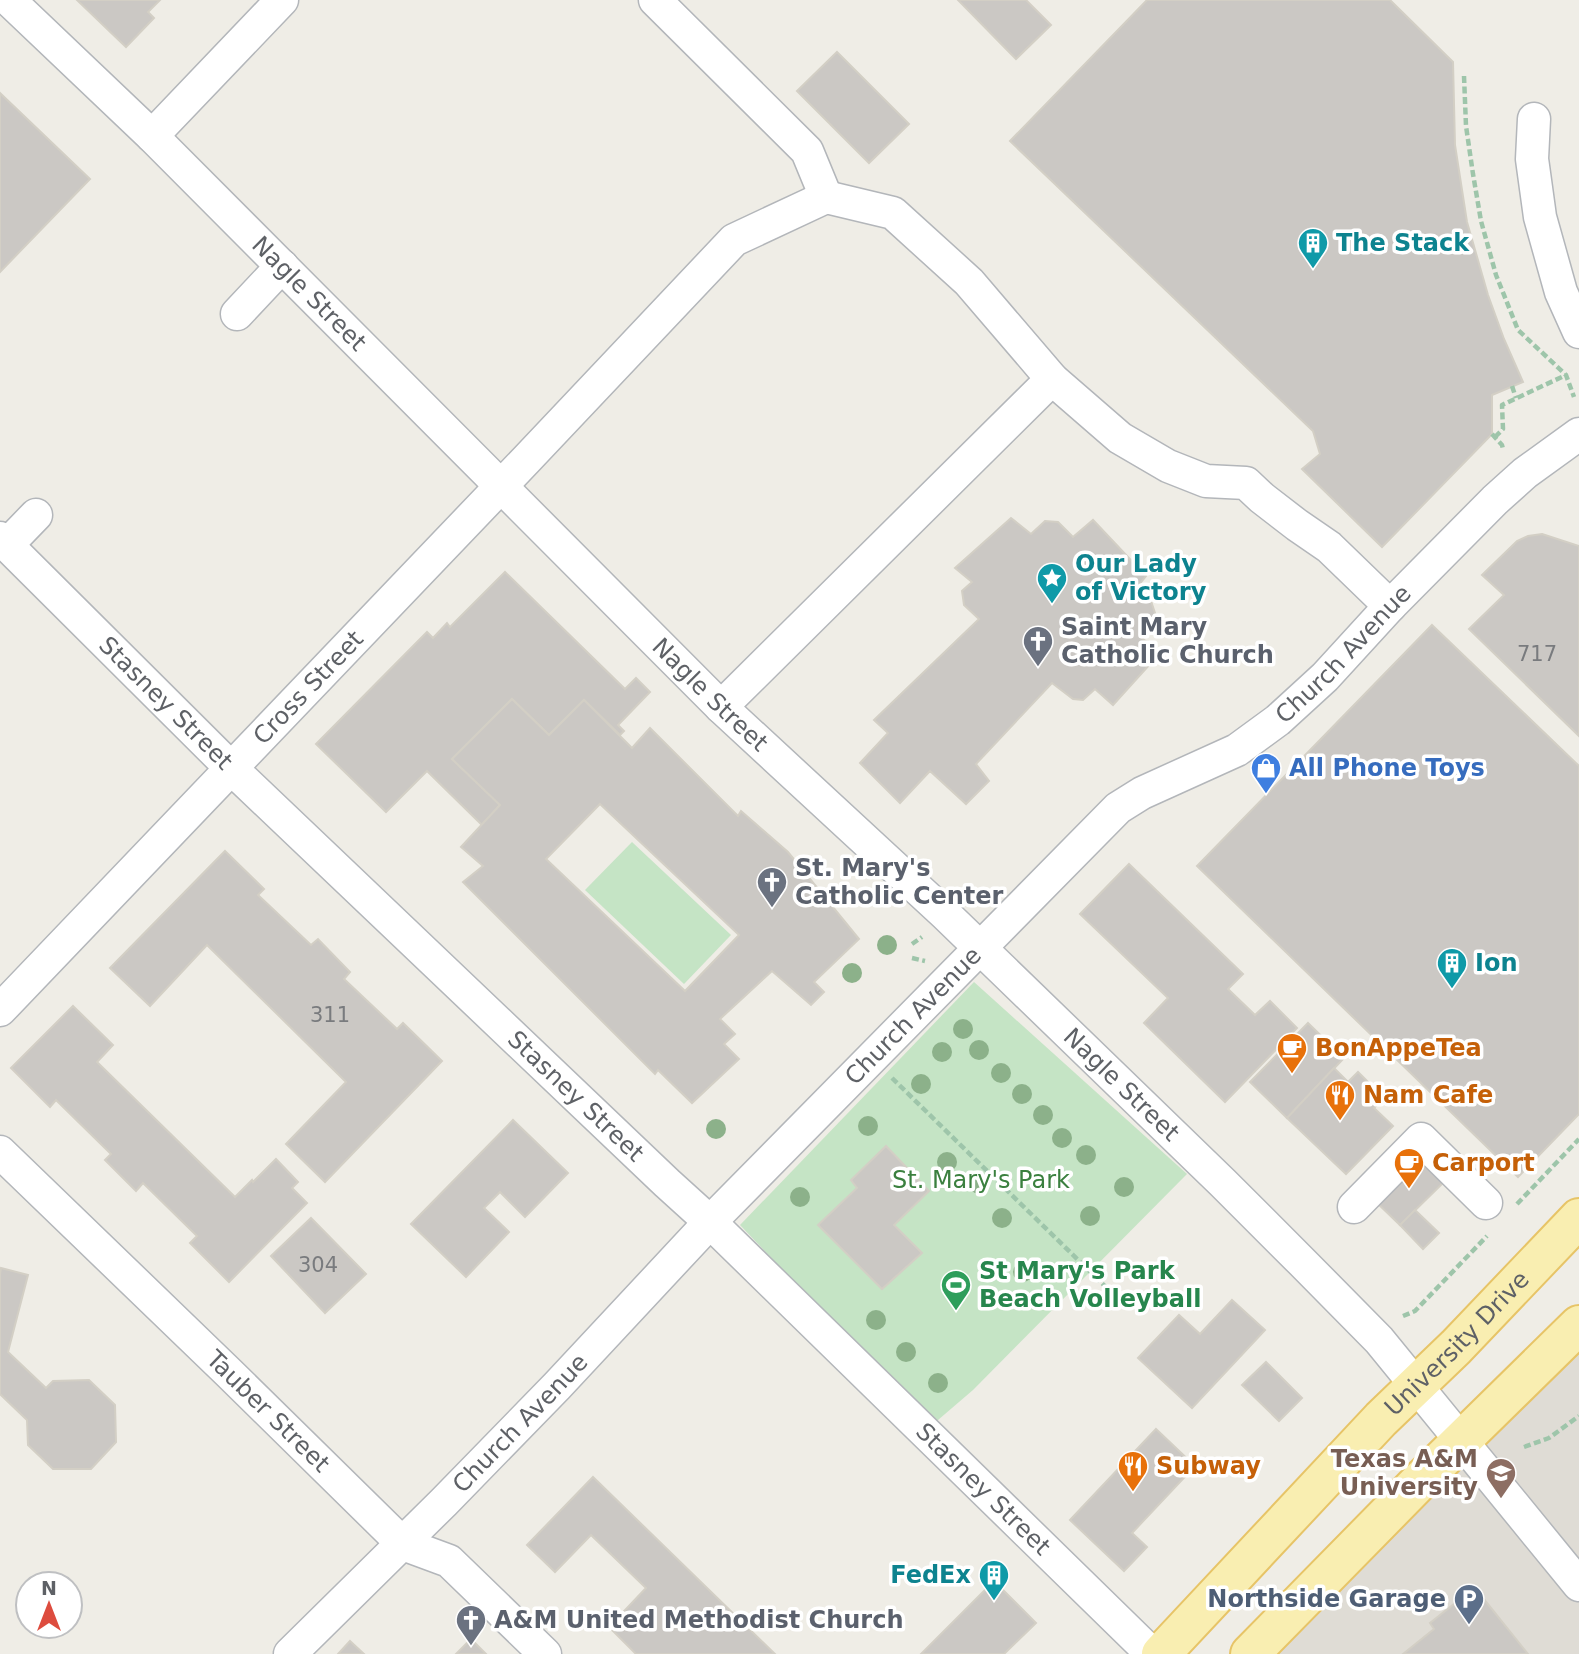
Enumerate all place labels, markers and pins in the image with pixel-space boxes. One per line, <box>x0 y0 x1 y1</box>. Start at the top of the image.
building icon: The Stack <box>1296 226 1330 270</box>
place label: The Stack <box>1336 229 1470 257</box>
place label: Our Lady of Victory <box>1075 550 1207 606</box>
place icon: Our Lady of Victory <box>1035 561 1069 605</box>
place label: Saint Mary Catholic Church <box>1061 613 1274 669</box>
church icon: Saint Mary Catholic Church <box>1021 624 1055 668</box>
shop icon: All Phone Toys <box>1249 751 1283 795</box>
place label: All Phone Toys <box>1289 754 1485 782</box>
place label: St. Mary's Catholic Center <box>795 854 1004 910</box>
church icon: St. Mary's Catholic Center <box>755 865 789 909</box>
building icon: Ion <box>1435 946 1469 990</box>
place label: Ion <box>1475 949 1518 977</box>
cafe icon: BonAppeTea <box>1275 1031 1309 1075</box>
place label: BonAppeTea <box>1315 1034 1482 1062</box>
restaurant icon: Nam Cafe <box>1323 1078 1357 1122</box>
place label: Nam Cafe <box>1363 1081 1493 1109</box>
cafe icon: Carport <box>1392 1146 1426 1190</box>
place label: Carport <box>1432 1149 1535 1177</box>
place label: St Mary's Park Beach Volleyball <box>979 1257 1201 1313</box>
sports icon: St Mary's Park Beach Volleyball <box>939 1268 973 1312</box>
place label: Texas A&M University <box>1331 1445 1478 1501</box>
restaurant icon: Subway <box>1116 1449 1150 1493</box>
place label: Subway <box>1156 1452 1261 1480</box>
school or university icon: Texas A&M University <box>1484 1456 1518 1500</box>
building icon: FedEx <box>977 1558 1011 1602</box>
place label: FedEx <box>890 1561 972 1589</box>
parking icon: Northside Garage <box>1452 1582 1486 1626</box>
place label: Northside Garage <box>1207 1585 1446 1613</box>
church icon: A&M United Methodist Church <box>454 1603 488 1647</box>
place label: A&M United Methodist Church <box>494 1606 904 1634</box>

